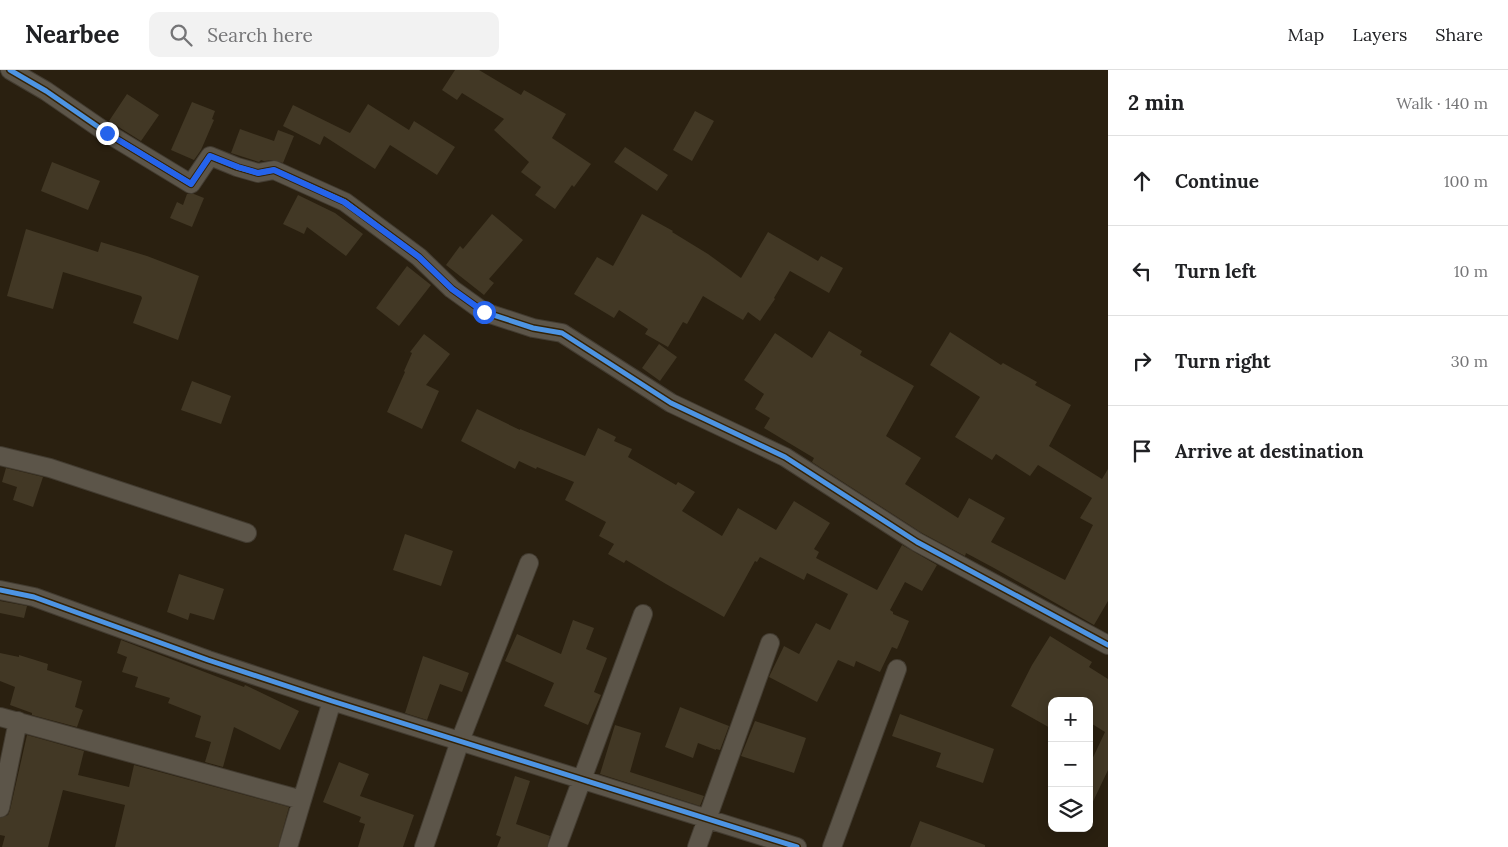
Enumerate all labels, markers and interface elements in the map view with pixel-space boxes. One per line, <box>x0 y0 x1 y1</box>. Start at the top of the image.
search box <box>149 12 499 57</box>
text: Nearbee <box>25 19 119 50</box>
icon: search <box>167 21 195 49</box>
text: Search here <box>207 23 313 47</box>
text: Map <box>1288 23 1324 46</box>
text: Layers <box>1352 23 1407 46</box>
text: Share <box>1435 23 1483 46</box>
text: 2 min <box>1128 89 1184 116</box>
text: Walk · 140 m <box>1396 93 1488 113</box>
route end <box>96 122 119 145</box>
icon: ahead <box>1128 167 1156 195</box>
text: Continue <box>1175 169 1259 193</box>
text: 100 m <box>1444 171 1488 191</box>
icon: left <box>1128 257 1156 285</box>
text: Turn left <box>1175 259 1256 283</box>
text: 10 m <box>1454 261 1488 281</box>
route start <box>473 301 496 324</box>
icon: right <box>1128 347 1156 375</box>
text: Turn right <box>1175 349 1271 373</box>
text: 30 m <box>1451 351 1488 371</box>
icon: arrive <box>1128 437 1156 465</box>
text: Arrive at destination <box>1175 439 1364 463</box>
map controls <box>1048 697 1093 832</box>
button: + <box>1048 697 1093 742</box>
button: − <box>1048 742 1093 787</box>
button: layers <box>1048 787 1093 832</box>

